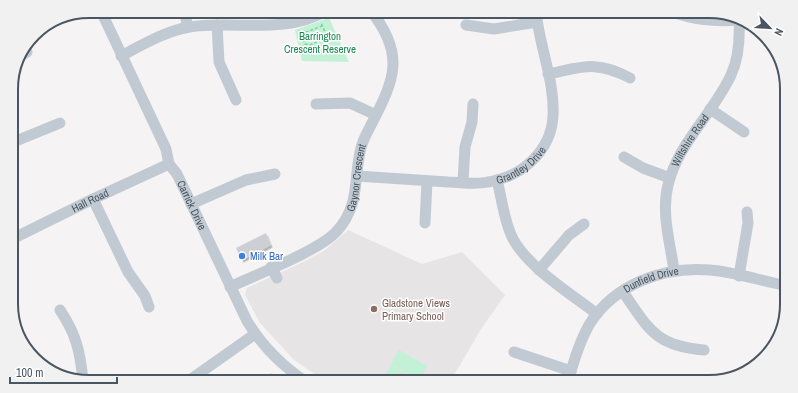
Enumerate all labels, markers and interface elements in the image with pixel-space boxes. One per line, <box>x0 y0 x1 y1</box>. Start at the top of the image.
north arrow <box>750 8 790 48</box>
text: N <box>771 26 787 38</box>
park label: Barrington Crescent Reserve <box>284 29 356 56</box>
street label: Wiltshire Road <box>668 111 712 169</box>
street label: Gaynor Crescent <box>343 142 369 214</box>
street label: Grantley Drive <box>494 144 549 187</box>
street label: Carrick Drive <box>174 178 210 232</box>
street label: Hall Road <box>69 186 111 216</box>
place label: Milk Bar <box>250 249 283 263</box>
marker: Milk Bar <box>237 251 247 261</box>
street label: Dunfield Drive <box>621 264 679 296</box>
place label: Gladstone Views Primary School <box>382 296 451 323</box>
marker: Gladstone Views Primary School <box>369 304 379 314</box>
scale bar <box>10 359 117 385</box>
text: 100 m <box>16 365 43 381</box>

